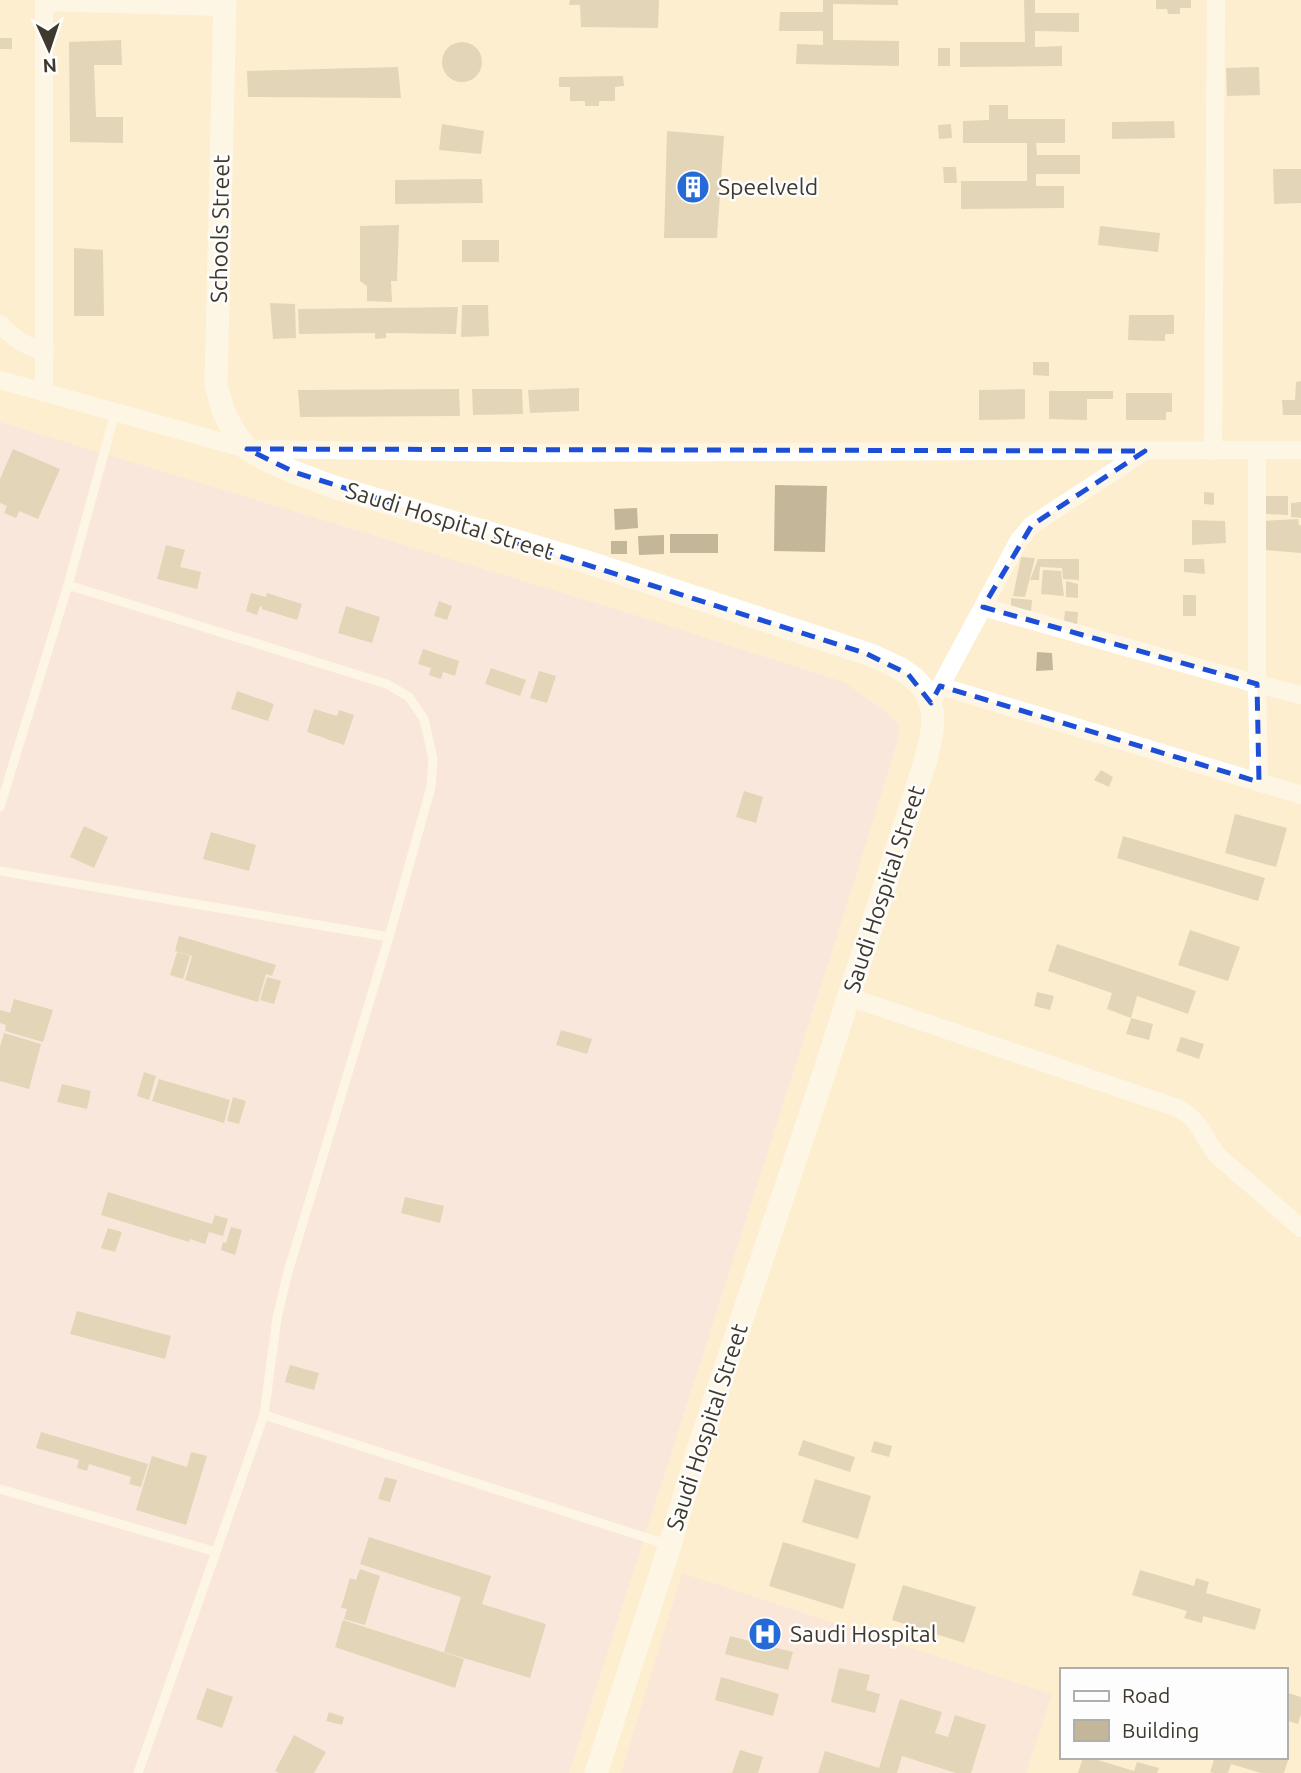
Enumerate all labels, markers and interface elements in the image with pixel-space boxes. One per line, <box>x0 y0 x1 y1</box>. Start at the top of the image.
north arrow <box>14 14 84 84</box>
text: N <box>42 55 58 77</box>
street label: Schools Street <box>206 155 233 303</box>
building icon: Speelveld <box>674 168 712 206</box>
place label: Speelveld <box>718 174 818 199</box>
street label: Saudi Hospital Street <box>343 477 557 564</box>
street label: Saudi Hospital Street <box>838 782 929 996</box>
street label: Saudi Hospital Street <box>661 1320 752 1534</box>
hospital icon: Saudi Hospital <box>746 1615 784 1653</box>
place label: Saudi Hospital <box>790 1621 937 1646</box>
legend <box>1060 1668 1287 1759</box>
text: Road <box>1122 1683 1170 1707</box>
text: Building <box>1122 1718 1199 1742</box>

